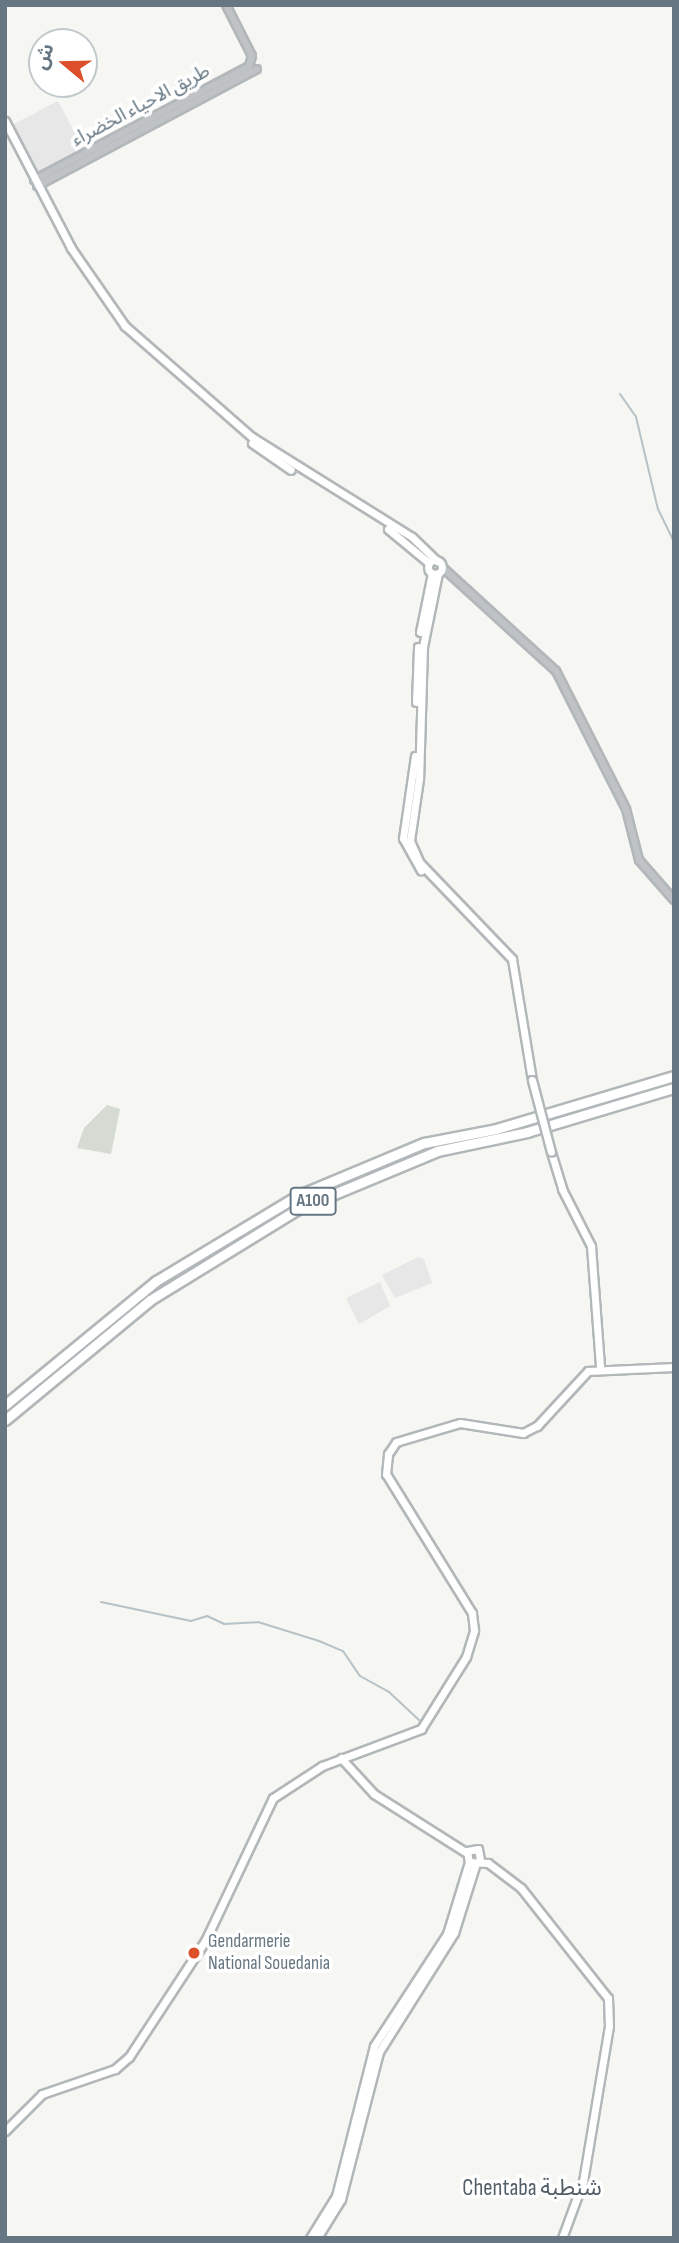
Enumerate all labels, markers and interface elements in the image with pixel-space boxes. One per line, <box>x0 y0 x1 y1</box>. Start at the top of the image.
north arrow <box>28 28 98 98</box>
text: ش <box>29 41 60 73</box>
street label: طريق الاحياء الخضراء <box>68 60 214 152</box>
road number: A100 <box>288 1186 338 1216</box>
place label: Gendarmerie National Souedania <box>208 1931 330 1975</box>
marker: Gendarmerie National Souedania <box>186 1945 202 1961</box>
district label: Chentaba شنطبة <box>462 2174 602 2202</box>

